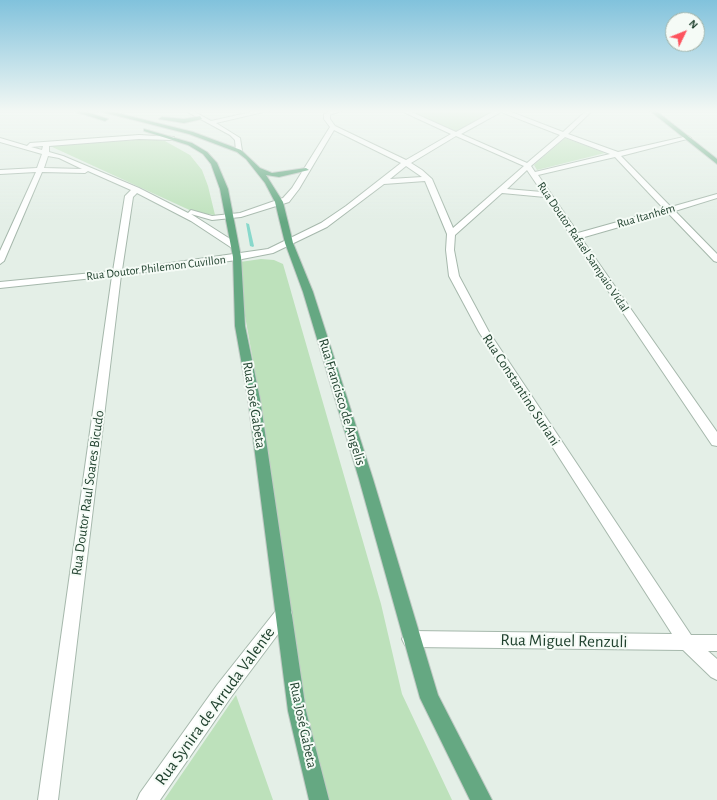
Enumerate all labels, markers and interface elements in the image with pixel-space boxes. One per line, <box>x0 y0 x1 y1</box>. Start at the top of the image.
north arrow <box>665 12 705 52</box>
text: N <box>687 18 700 31</box>
street label: Rua Doutor Rafael Sampaio Vidal <box>534 179 632 315</box>
street label: Rua Itanhém <box>615 201 677 231</box>
street label: Rua Doutor Philemon Cuvillon <box>85 252 227 284</box>
street label: Rua Constantino Suriani <box>478 331 564 449</box>
street label: Rua Francisco de Angelis <box>315 336 369 468</box>
street label: Rua José Gabeta <box>239 360 269 450</box>
street label: Rua Doutor Raul Soares Bicudo <box>68 409 108 577</box>
street label: Rua Synira de Arruda Valente <box>151 623 279 789</box>
street label: Rua Miguel Renzuli <box>500 630 628 652</box>
street label: Rua José Gabeta <box>286 680 320 770</box>

